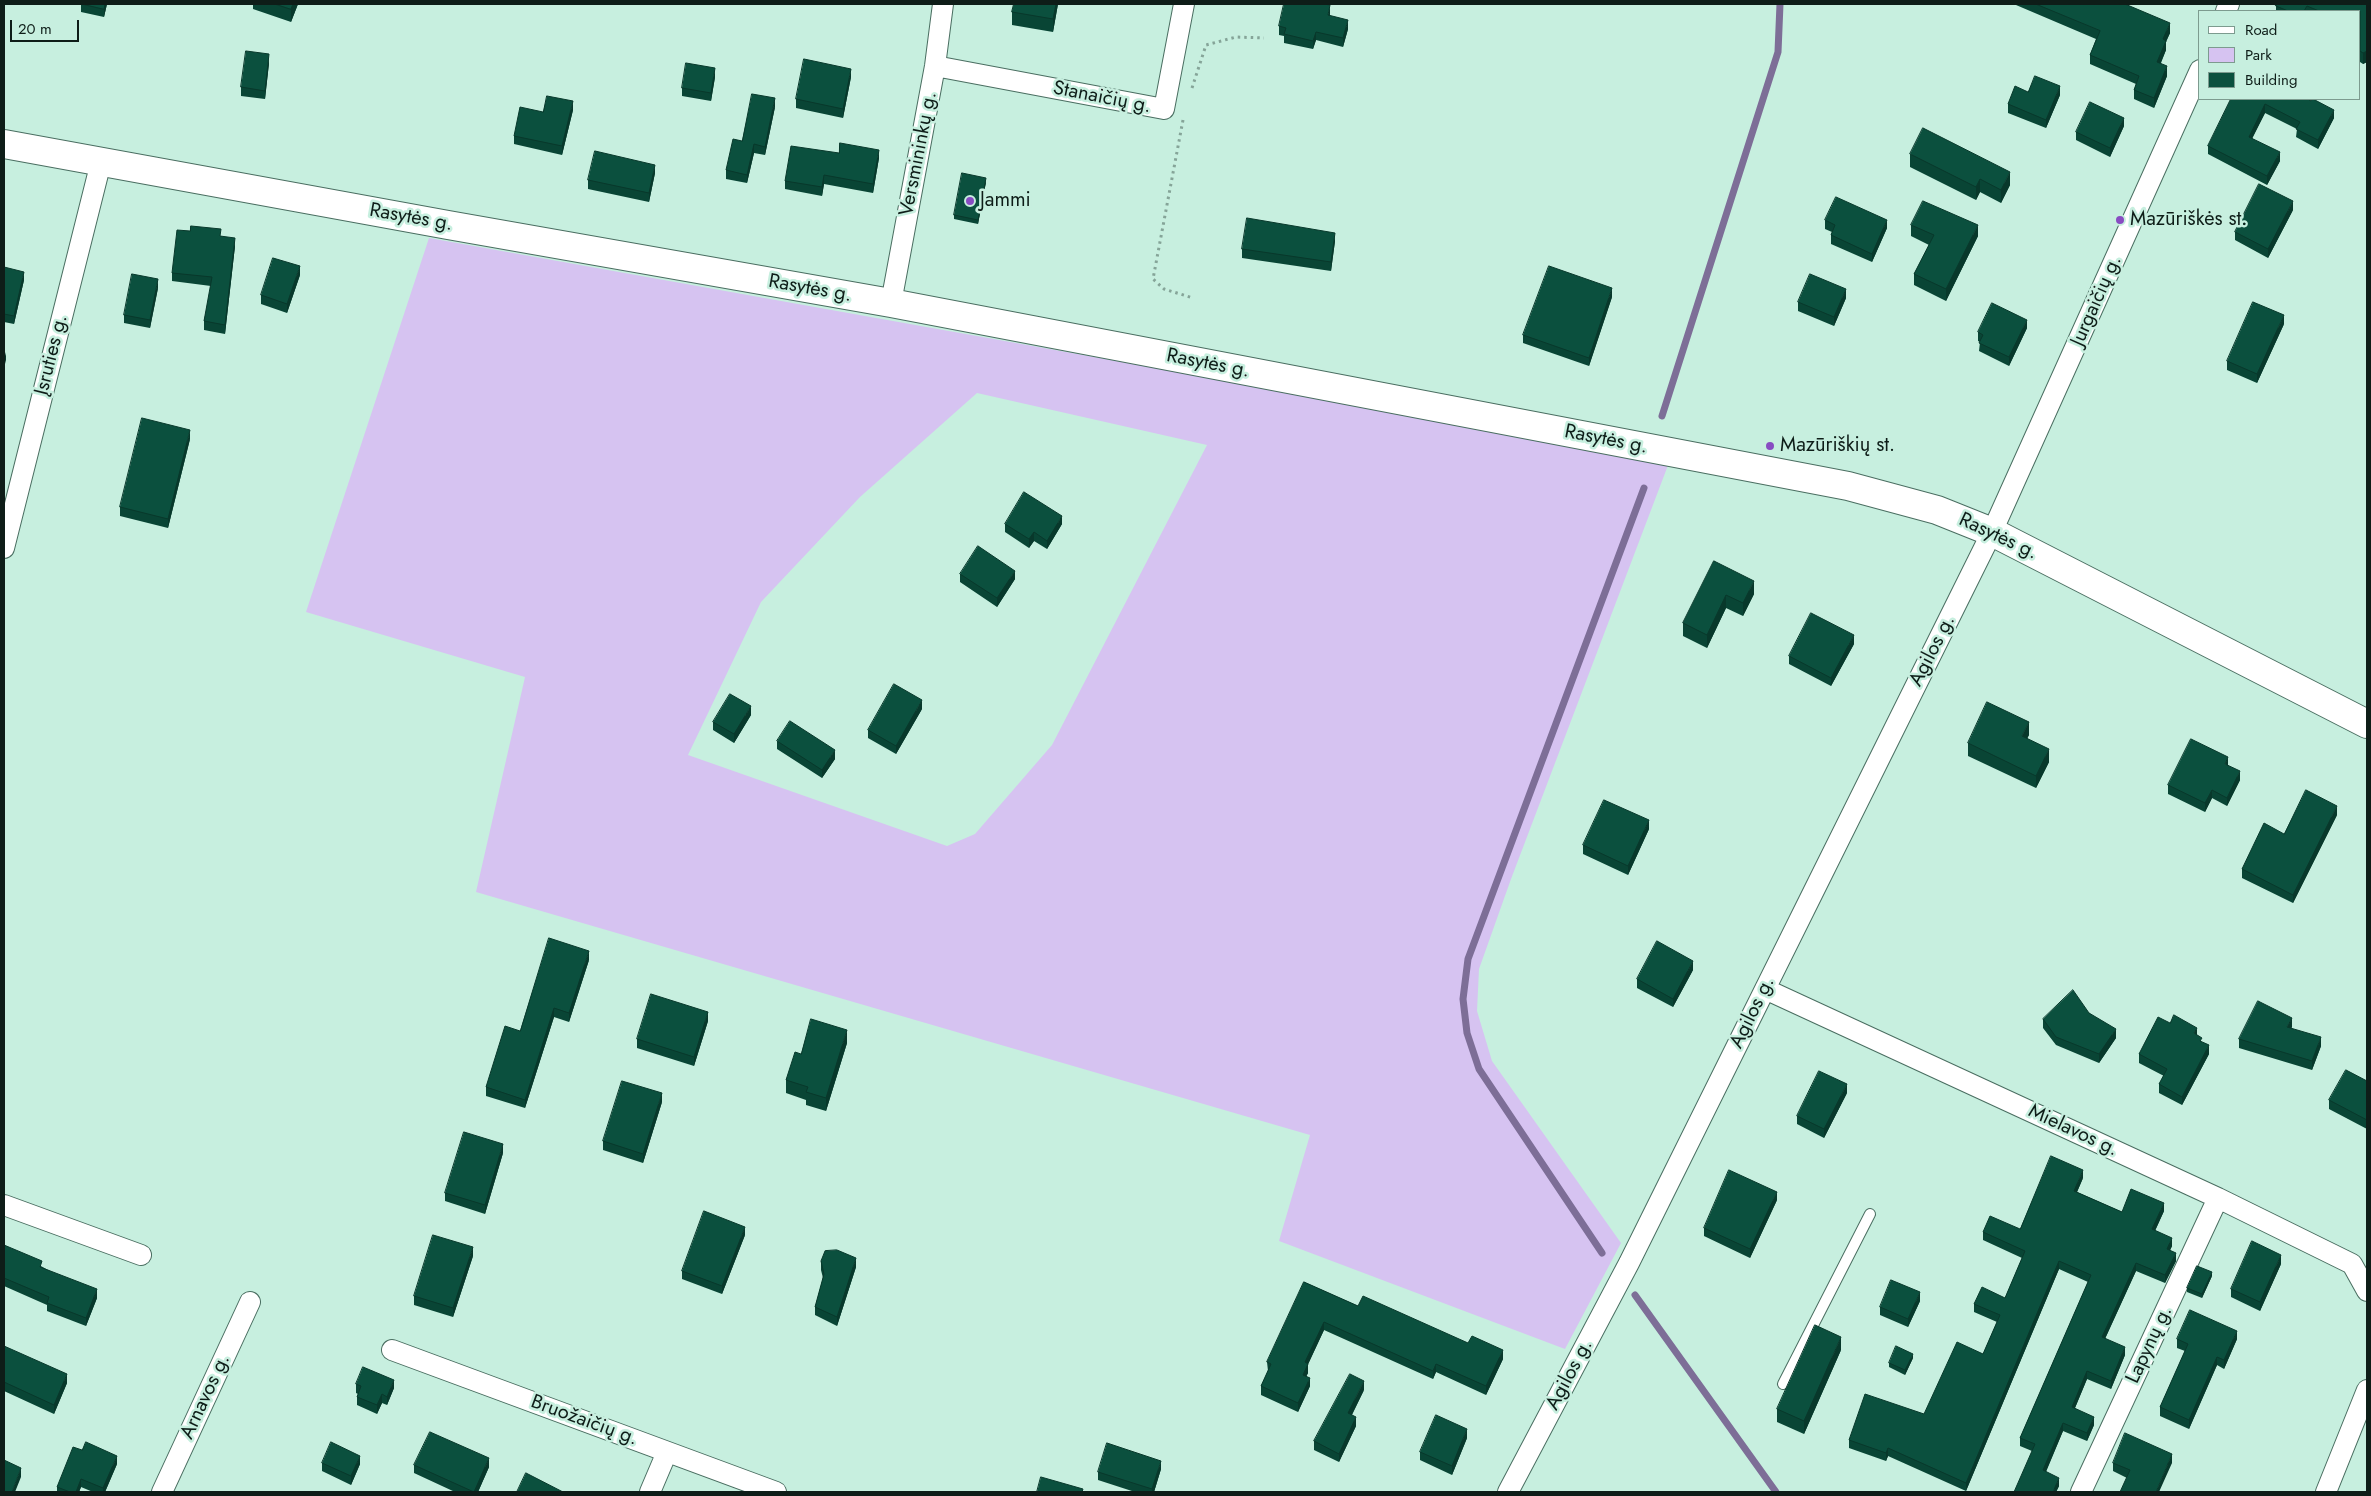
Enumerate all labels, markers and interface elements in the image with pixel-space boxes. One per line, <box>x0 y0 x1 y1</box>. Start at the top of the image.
scale bar <box>12 10 81 42</box>
legend <box>2198 10 2361 100</box>
text: 20 m <box>18 18 52 40</box>
text: Road <box>2245 19 2277 41</box>
text: Park <box>2245 44 2272 66</box>
text: Building <box>2245 69 2297 91</box>
street label: Stanaičių g. <box>1051 77 1153 119</box>
street label: Versmininkų g. <box>895 90 943 218</box>
place label: Jammi <box>980 189 1031 213</box>
marker: Jammi <box>964 195 976 207</box>
street label: Rasytės g. <box>367 199 455 237</box>
place label: Mazūriškės st. <box>2130 208 2247 232</box>
marker: Mazūriškės st. <box>2114 214 2126 226</box>
street label: Jurgaičių g. <box>2066 252 2128 350</box>
street label: Rasytės g. <box>766 270 854 308</box>
street label: Įsruties g. <box>30 312 74 398</box>
street label: Rasytės g. <box>1164 344 1252 384</box>
street label: Rasytės g. <box>1562 420 1650 460</box>
place label: Mazūriškių st. <box>1780 434 1895 458</box>
marker: Mazūriškių st. <box>1764 440 1776 452</box>
street label: Rasytės g. <box>1955 508 2041 566</box>
street label: Agilos g. <box>1905 611 1961 691</box>
street label: Agilos g. <box>1725 973 1781 1053</box>
street label: Mielavos g. <box>2024 1100 2122 1162</box>
street label: Lapynų g. <box>2122 1302 2178 1388</box>
street label: Agilos g. <box>1541 1335 1599 1415</box>
street label: Arnavos g. <box>176 1351 236 1443</box>
street label: Bruožaičių g. <box>527 1391 641 1451</box>

